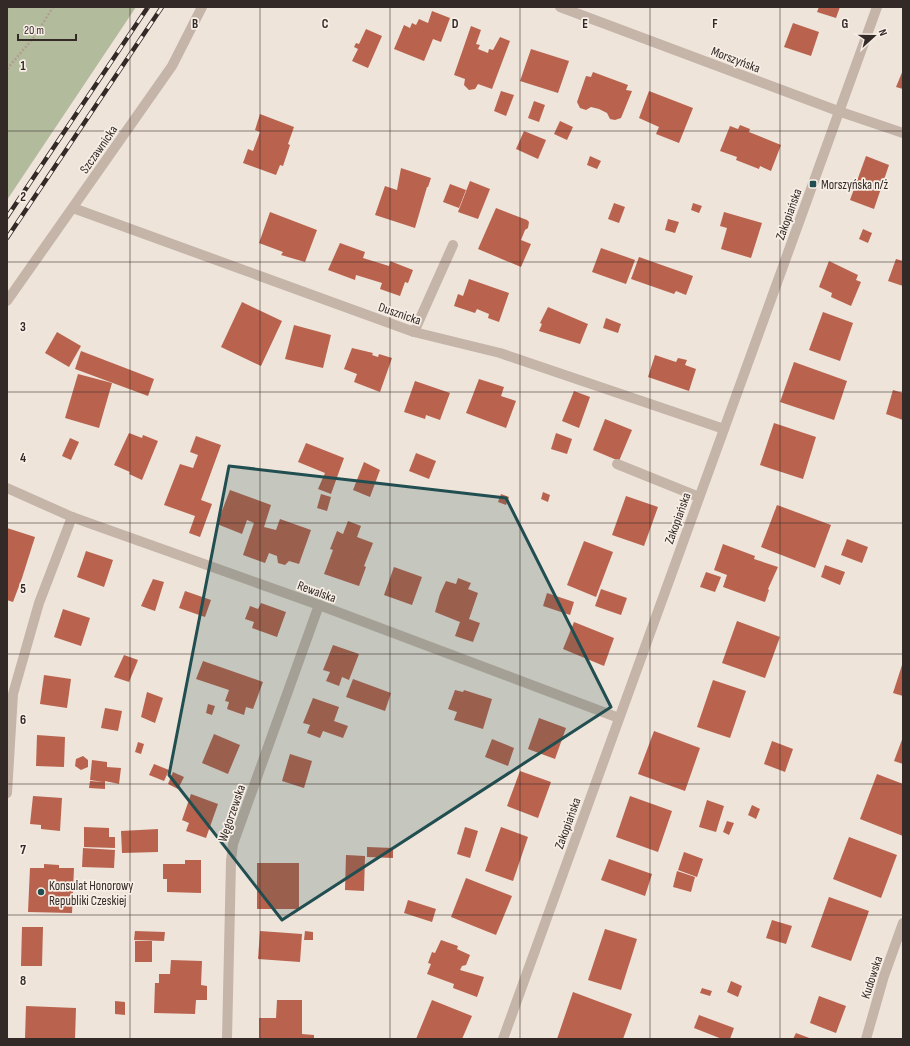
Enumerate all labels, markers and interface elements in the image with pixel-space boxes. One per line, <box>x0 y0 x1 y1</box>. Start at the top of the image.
scale bar <box>18 16 76 42</box>
text: B <box>192 16 198 32</box>
text: C <box>322 16 329 32</box>
text: D <box>452 16 459 32</box>
text: E <box>582 16 588 32</box>
text: F <box>712 16 718 32</box>
text: G <box>842 16 849 32</box>
north arrow <box>854 16 894 56</box>
text: 20 m <box>24 23 44 38</box>
text: N <box>876 28 890 38</box>
street label: Morszyńska <box>709 43 762 77</box>
text: 1 <box>20 58 26 74</box>
street label: Szczawnicka <box>76 122 121 177</box>
place label: Morszyńska n/ż <box>821 177 889 193</box>
marker: Morszyńska n/ż <box>808 179 818 189</box>
street label: Zakopiańska <box>772 187 806 242</box>
text: 2 <box>20 189 26 205</box>
street label: Dusznicka <box>376 299 423 329</box>
text: 3 <box>20 319 26 335</box>
text: 4 <box>20 450 26 466</box>
street label: Zakopiańska <box>661 491 695 546</box>
street label: Rewalska <box>295 578 338 606</box>
text: 5 <box>20 581 26 597</box>
text: 6 <box>20 712 26 728</box>
street label: Węgorzewska <box>215 783 249 844</box>
street label: Zakopiańska <box>551 796 585 851</box>
text: 7 <box>20 842 26 858</box>
place label: Konsulat Honorowy Republiki Czeskiej <box>49 878 133 909</box>
marker: Konsulat Honorowy Republiki Czeskiej <box>36 887 46 897</box>
street label: Kudowska <box>858 954 886 1001</box>
text: 8 <box>20 973 26 989</box>

